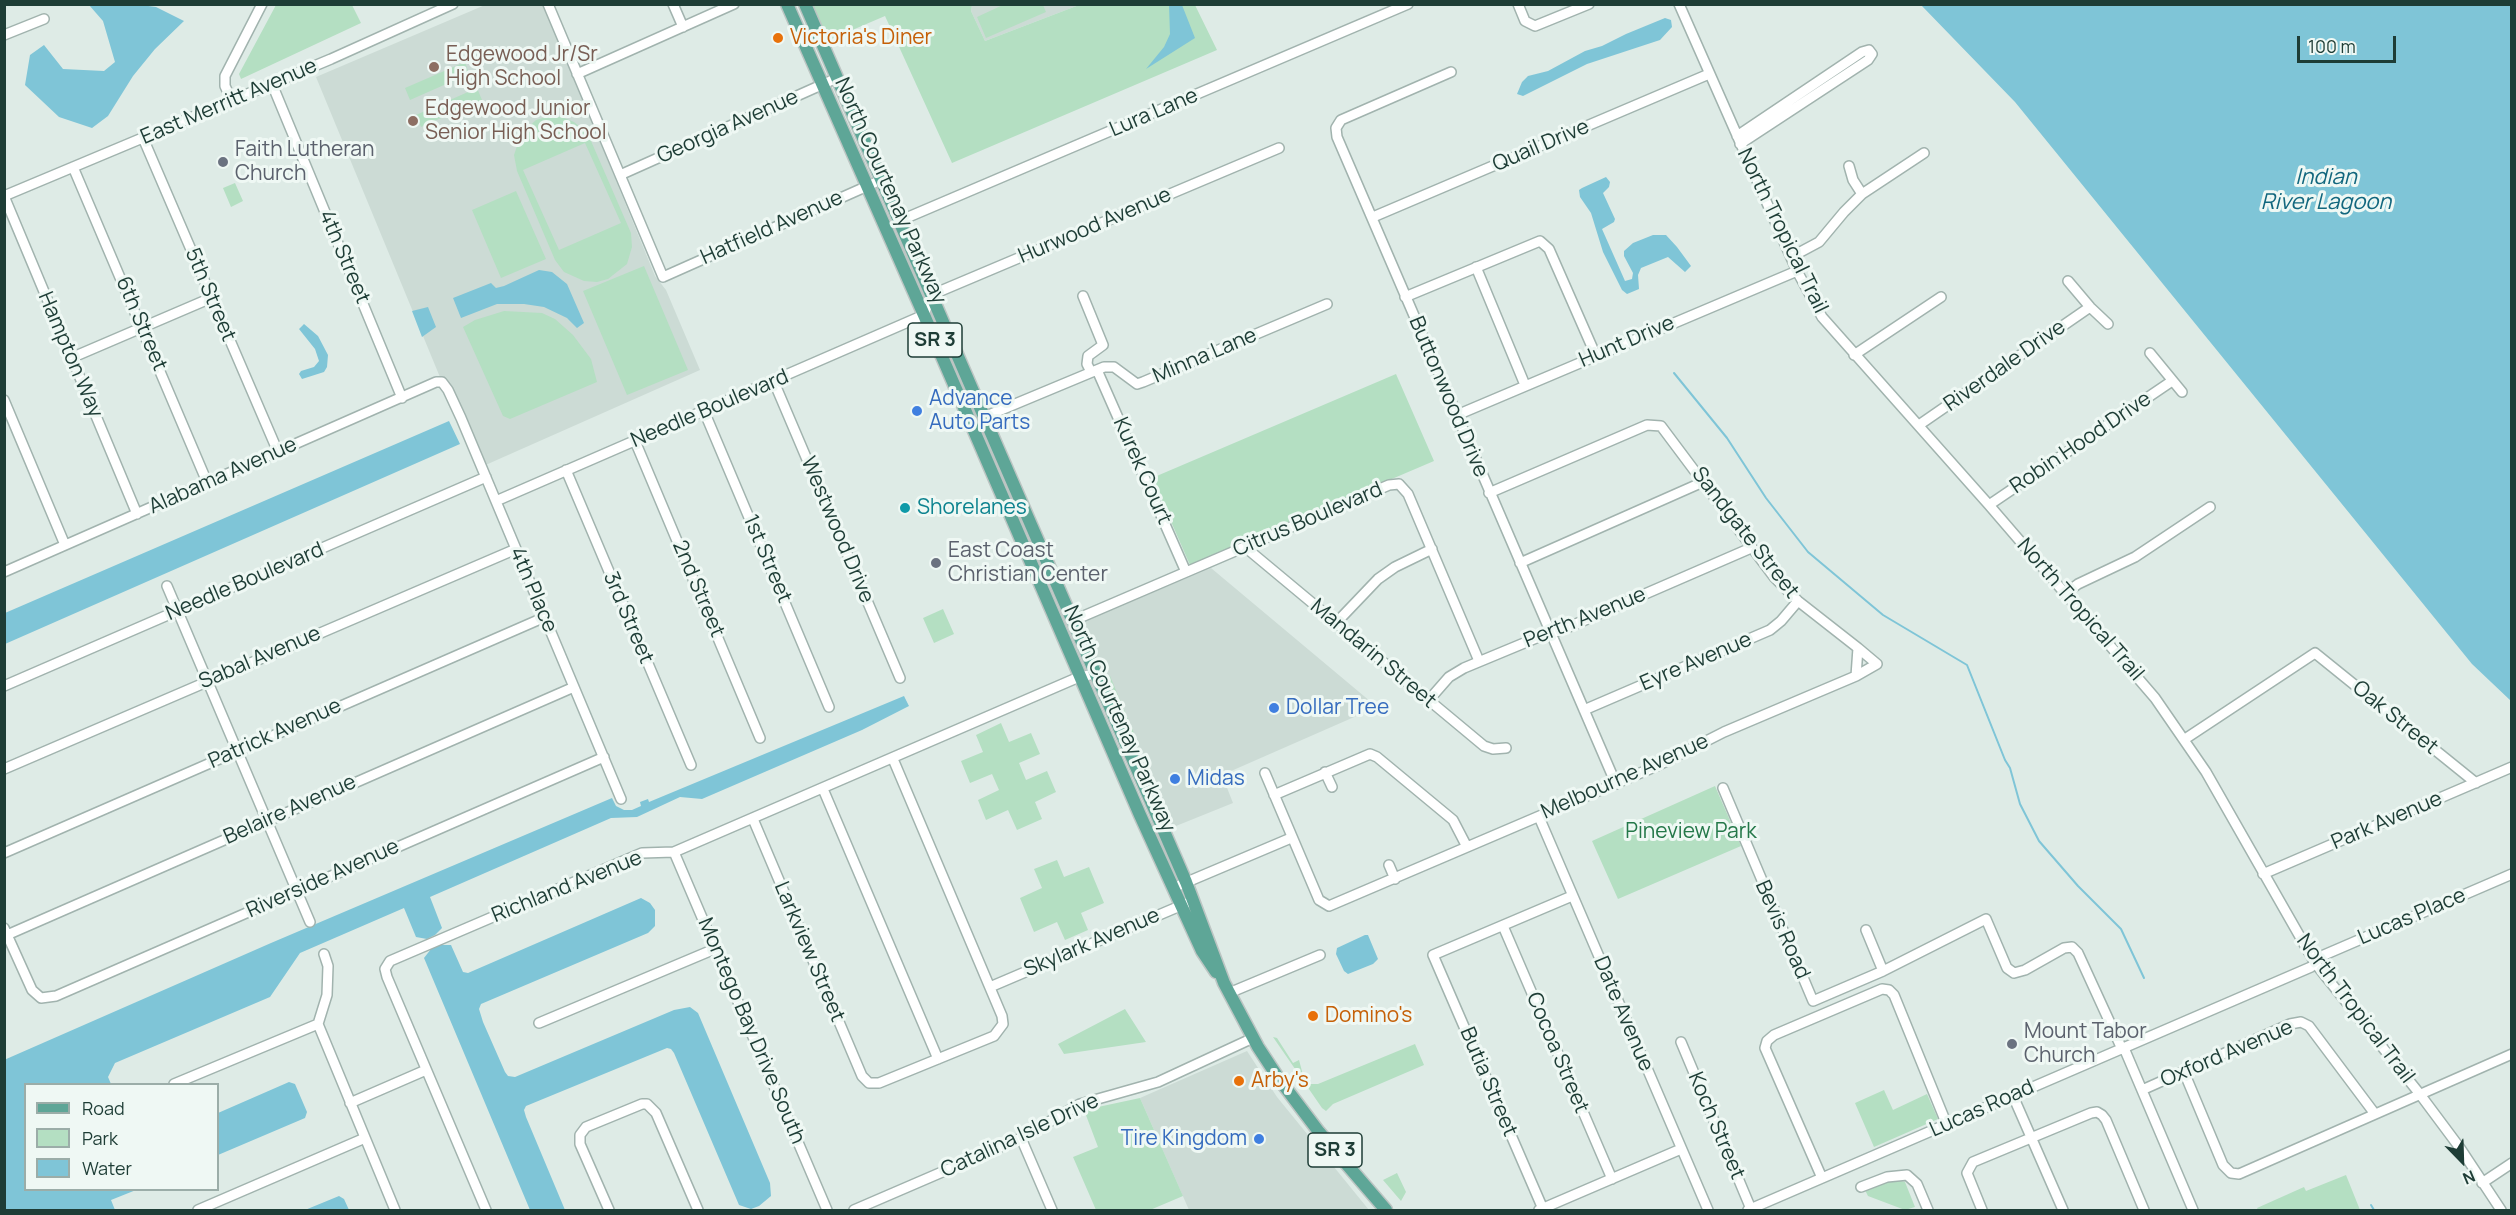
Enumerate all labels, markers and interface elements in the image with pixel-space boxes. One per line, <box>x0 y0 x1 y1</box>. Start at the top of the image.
scale bar <box>2300 24 2399 62</box>
place label: Victoria's Diner <box>790 25 932 51</box>
marker: Victoria's Diner <box>771 31 785 45</box>
text: 100 m <box>2308 34 2356 58</box>
place label: Edgewood Jr/Sr High School <box>446 42 598 92</box>
street label: East Merritt Avenue <box>137 53 321 151</box>
marker: Edgewood Jr/Sr High School <box>427 60 441 74</box>
street label: North Courtenay Parkway <box>829 74 951 308</box>
street label: Lura Lane <box>1106 83 1202 143</box>
street label: Georgia Avenue <box>654 85 802 169</box>
place label: Edgewood Junior Senior High School <box>425 96 607 146</box>
marker: Edgewood Junior Senior High School <box>406 114 420 128</box>
street label: Quail Drive <box>1489 114 1593 178</box>
place label: Faith Lutheran Church <box>235 137 374 187</box>
street label: North Tropical Trail <box>1731 144 1833 318</box>
marker: Faith Lutheran Church <box>216 155 230 169</box>
water label: Indian River Lagoon <box>2261 165 2391 216</box>
street label: Hurwood Avenue <box>1015 182 1175 270</box>
street label: Hatfield Avenue <box>697 185 847 271</box>
street label: 4th Street <box>313 206 375 308</box>
street label: 5th Street <box>179 245 241 345</box>
street label: 6th Street <box>110 273 172 375</box>
street label: Hampton Way <box>32 288 108 422</box>
street label: Hunt Drive <box>1576 311 1678 373</box>
street label: Buttonwood Drive <box>1403 313 1493 481</box>
street label: Riverdale Drive <box>1939 315 2071 417</box>
road number: SR 3 <box>908 323 962 357</box>
street label: Minna Lane <box>1149 323 1261 389</box>
street label: Needle Boulevard <box>627 364 793 454</box>
place label: Advance Auto Parts <box>929 386 1030 436</box>
street label: Robin Hood Drive <box>2006 387 2156 499</box>
marker: Advance Auto Parts <box>910 404 924 418</box>
street label: Kurek Court <box>1107 414 1177 528</box>
street label: Alabama Avenue <box>145 432 301 520</box>
street label: Westwood Drive <box>795 453 879 607</box>
street label: Sandgate Street <box>1686 462 1804 604</box>
street label: Citrus Boulevard <box>1230 477 1386 563</box>
place label: Shorelanes <box>917 495 1027 521</box>
marker: Shorelanes <box>898 501 912 515</box>
street label: 1st Street <box>737 511 797 607</box>
street label: North Tropical Trail <box>2011 534 2149 686</box>
street label: Needle Boulevard <box>162 537 328 627</box>
street label: 2nd Street <box>666 537 730 641</box>
place label: East Coast Christian Center <box>948 538 1108 588</box>
street label: 4th Place <box>504 544 562 636</box>
marker: East Coast Christian Center <box>929 556 943 570</box>
street label: 3rd Street <box>597 568 659 668</box>
street label: Perth Avenue <box>1520 582 1650 654</box>
street label: Mandarin Street <box>1305 594 1441 714</box>
street label: North Courtenay Parkway <box>1058 602 1180 836</box>
street label: Sabal Avenue <box>195 621 325 695</box>
street label: Eyre Avenue <box>1636 627 1756 697</box>
street label: Oak Street <box>2347 676 2443 760</box>
street label: Patrick Avenue <box>205 693 345 775</box>
place label: Dollar Tree <box>1286 695 1389 721</box>
marker: Dollar Tree <box>1267 701 1281 715</box>
street label: Melbourne Avenue <box>1537 729 1713 825</box>
place label: Midas <box>1187 766 1245 792</box>
street label: Belaire Avenue <box>220 770 360 850</box>
marker: Midas <box>1168 772 1182 786</box>
street label: Park Avenue <box>2328 786 2446 856</box>
park label: Pineview Park <box>1625 819 1757 845</box>
street label: Riverside Avenue <box>243 834 403 924</box>
street label: Richland Avenue <box>488 845 646 929</box>
street label: Bevis Road <box>1749 877 1815 983</box>
street label: Larkview Street <box>768 878 850 1026</box>
street label: Lucas Place <box>2354 883 2470 951</box>
street label: Skylark Avenue <box>1020 903 1164 983</box>
street label: Montego Bay Drive South <box>692 914 810 1148</box>
street label: North Tropical Trail <box>2291 929 2419 1089</box>
street label: Date Avenue <box>1588 953 1658 1075</box>
street label: Cocoa Street <box>1520 989 1594 1117</box>
place label: Domino's <box>1325 1003 1412 1029</box>
marker: Domino's <box>1306 1009 1320 1023</box>
street label: Oxford Avenue <box>2157 1015 2297 1093</box>
place label: Mount Tabor Church <box>2024 1019 2147 1069</box>
street label: Butia Street <box>1454 1024 1522 1140</box>
marker: Mount Tabor Church <box>2005 1037 2019 1051</box>
place label: Arby's <box>1251 1068 1309 1094</box>
street label: Koch Street <box>1682 1069 1750 1183</box>
marker: Arby's <box>1232 1074 1246 1088</box>
street label: Lucas Road <box>1926 1075 2038 1143</box>
legend <box>24 1083 219 1191</box>
street label: Catalina Isle Drive <box>937 1088 1103 1184</box>
text: Road <box>82 1096 125 1120</box>
text: Park <box>82 1126 118 1150</box>
place label: Tire Kingdom <box>1121 1126 1247 1152</box>
north arrow <box>2432 1131 2492 1191</box>
marker: Tire Kingdom <box>1252 1132 1266 1146</box>
road number: SR 3 <box>1308 1133 1362 1167</box>
text: Water <box>82 1156 132 1180</box>
text: N <box>2459 1165 2479 1190</box>

